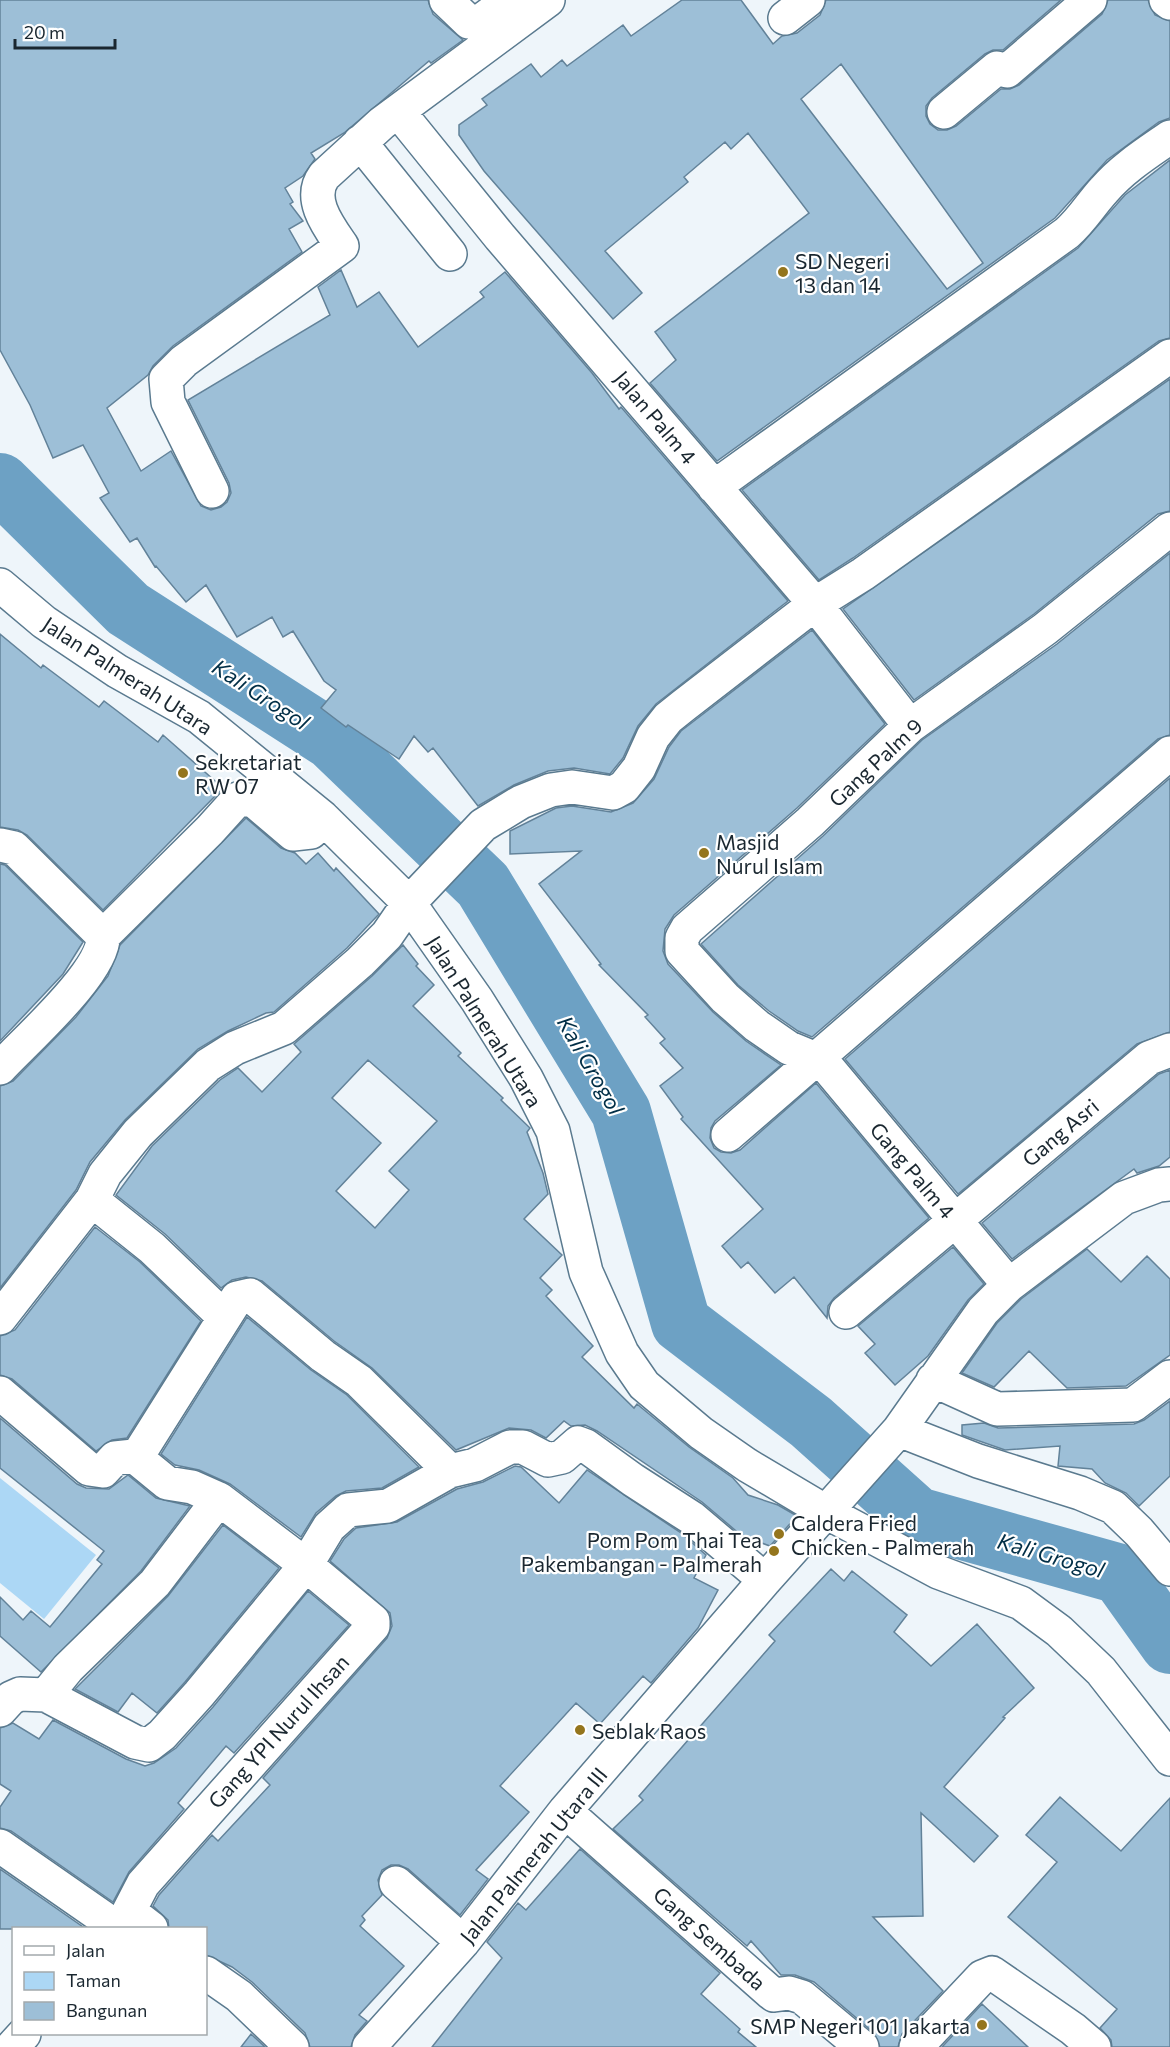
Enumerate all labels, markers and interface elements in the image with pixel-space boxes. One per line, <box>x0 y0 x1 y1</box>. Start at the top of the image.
scale bar <box>15 12 116 50</box>
text: 20 m <box>24 21 65 43</box>
place label: SD Negeri 13 dan 14 <box>795 248 890 297</box>
marker: SD Negeri 13 dan 14 <box>776 265 790 279</box>
street label: Jalan Palm 4 <box>610 365 702 469</box>
street label: Jalan Palmerah Utara <box>38 611 218 739</box>
water label: Kali Grogol <box>208 653 315 735</box>
street label: Gang Palm 9 <box>823 712 927 812</box>
place label: Sekretariat RW 07 <box>195 749 302 798</box>
marker: Sekretariat RW 07 <box>176 766 190 780</box>
place label: Masjid Nurul Islam <box>716 829 823 878</box>
marker: Masjid Nurul Islam <box>697 846 711 860</box>
street label: Jalan Palmerah Utara <box>422 931 548 1111</box>
water label: Kali Grogol <box>552 1011 630 1120</box>
street label: Gang Asri <box>1017 1093 1103 1171</box>
street label: Gang Palm 4 <box>865 1117 961 1224</box>
place label: Caldera Fried Chicken - Palmerah <box>791 1510 974 1559</box>
place label: Pom Pom Thai Tea Pakembangan - Palmerah <box>521 1527 762 1576</box>
marker: Caldera Fried Chicken - Palmerah <box>772 1527 786 1541</box>
water label: Kali Grogol <box>994 1527 1108 1583</box>
marker: Pom Pom Thai Tea Pakembangan - Palmerah <box>767 1544 781 1558</box>
street label: Gang YPI Nurul Ihsan <box>202 1649 354 1813</box>
place label: Seblak Raos <box>592 1718 706 1743</box>
marker: Seblak Raos <box>573 1723 587 1737</box>
street label: Jalan Palmerah Utara III <box>454 1762 612 1948</box>
street label: Gang Sembada <box>649 1881 771 1995</box>
legend <box>12 1927 207 2035</box>
text: Jalan <box>66 1939 105 1961</box>
text: Taman <box>66 1969 121 1991</box>
text: Bangunan <box>66 1999 147 2021</box>
place label: SMP Negeri 101 Jakarta <box>750 2013 970 2038</box>
marker: SMP Negeri 101 Jakarta <box>975 2018 989 2032</box>

